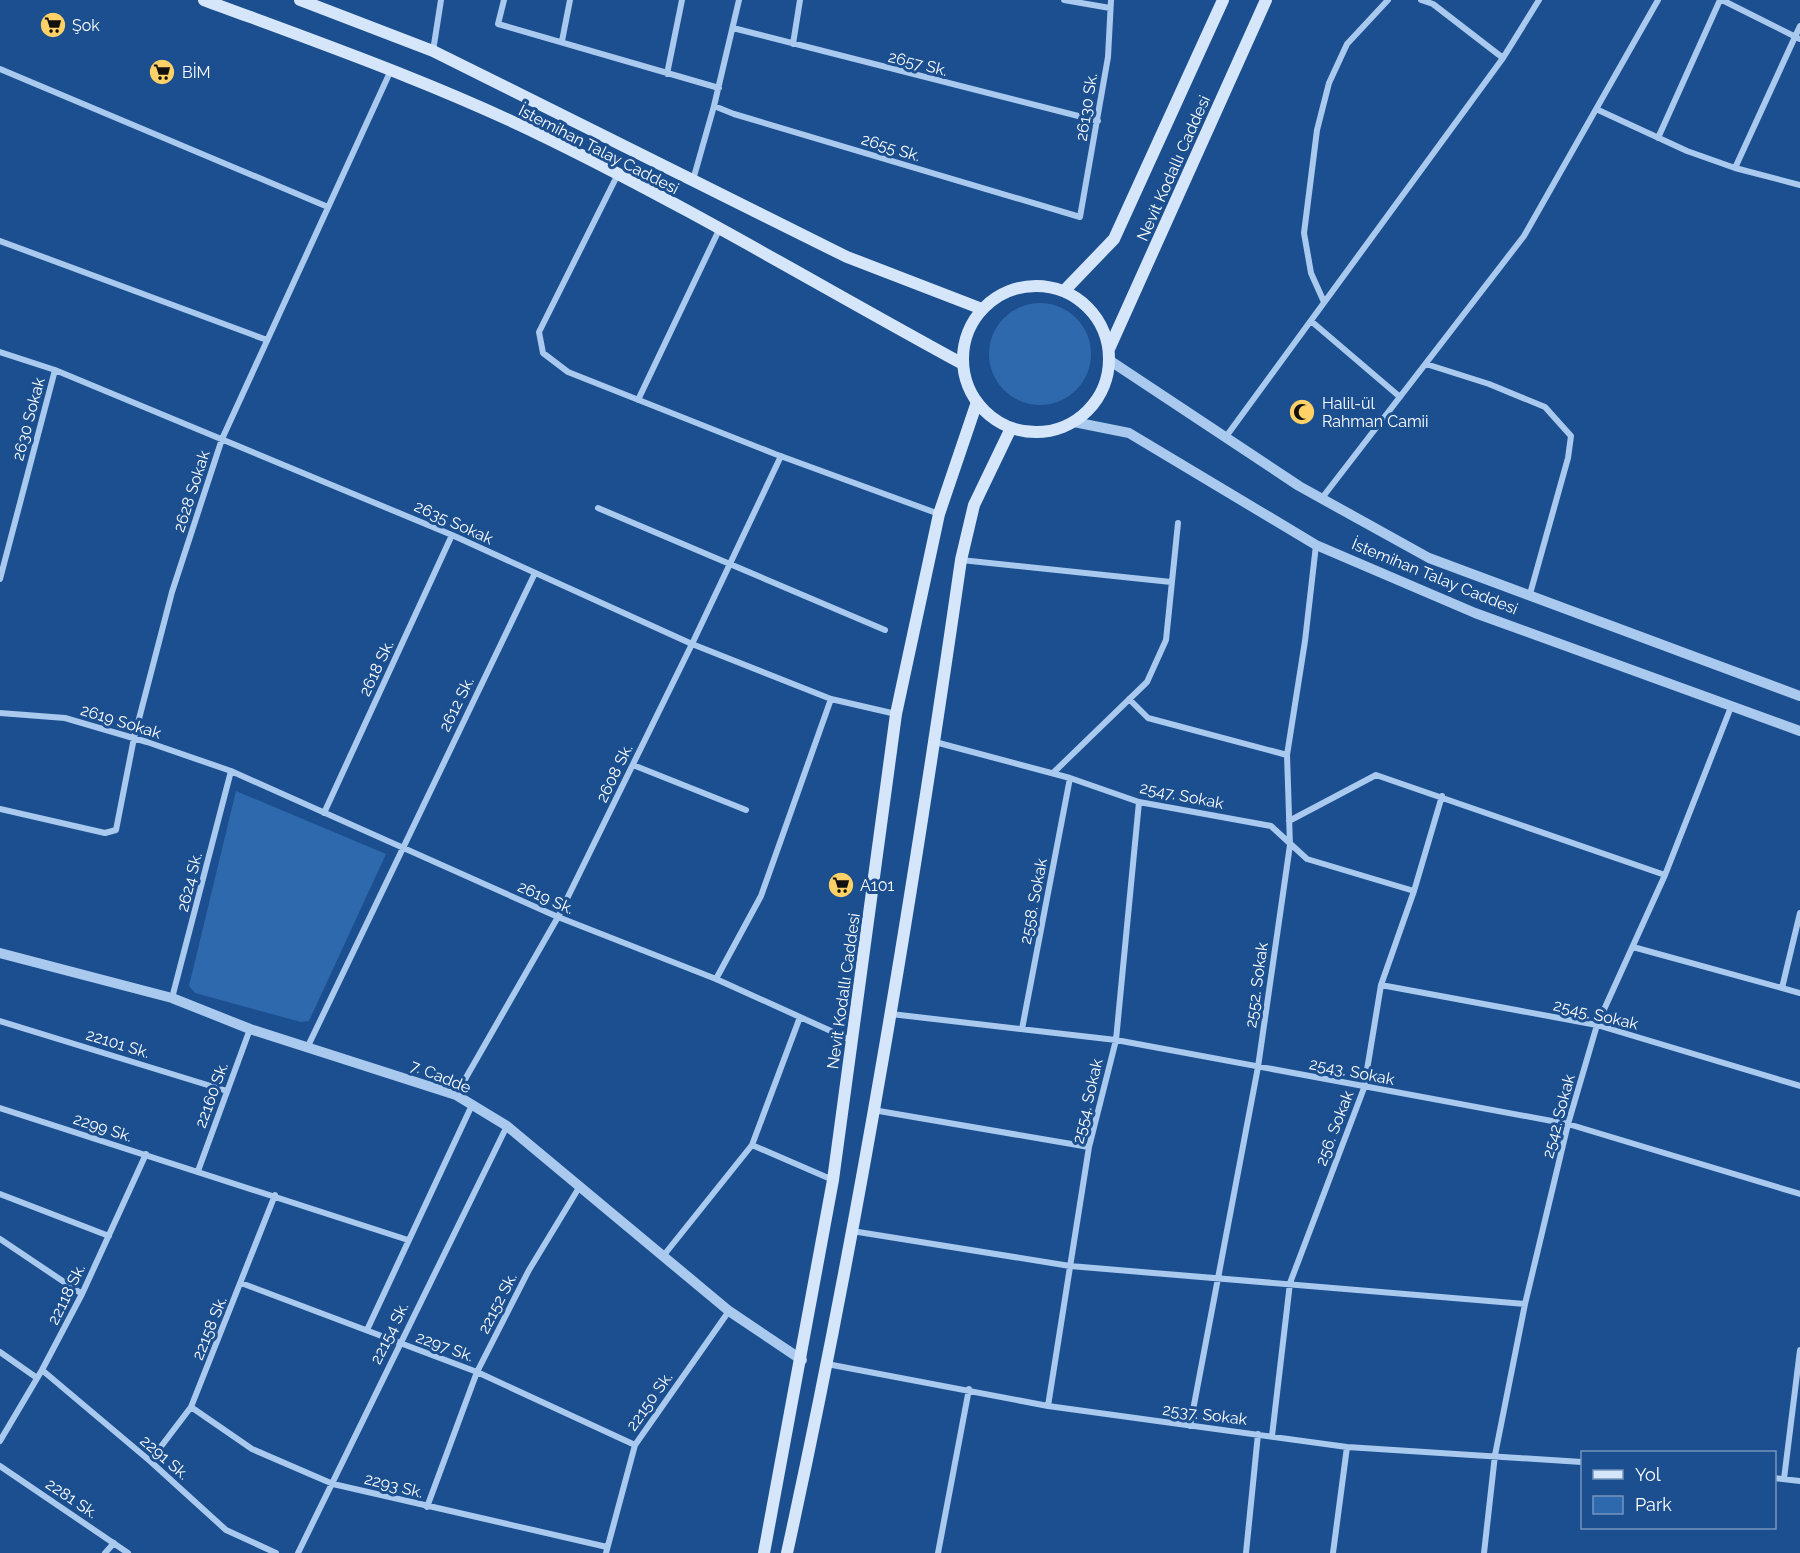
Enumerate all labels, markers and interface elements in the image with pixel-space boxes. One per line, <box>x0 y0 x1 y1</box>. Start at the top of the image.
supermarket icon: Şok <box>38 10 68 40</box>
place label: Şok <box>72 16 100 35</box>
street label: 2657 Sk. <box>886 47 950 80</box>
supermarket icon: BİM <box>147 57 177 87</box>
place label: BİM <box>182 62 211 82</box>
street label: 26130 Sk. <box>1072 72 1101 142</box>
street label: Nevit Kodallı Caddesi <box>1133 92 1214 244</box>
street label: İstemihan Talay Caddesi <box>515 100 683 198</box>
street label: 2655 Sk. <box>859 130 923 165</box>
street label: 2630 Sokak <box>8 375 49 463</box>
place label: Halil-ül Rahman Camii <box>1322 394 1429 431</box>
mosque icon: Halil-ül Rahman Camii <box>1287 397 1317 427</box>
street label: 2628 Sokak <box>169 447 214 534</box>
street label: 2635 Sokak <box>411 497 497 548</box>
street label: İstemihan Talay Caddesi <box>1349 533 1521 619</box>
street label: 2618 Sk. <box>355 637 398 699</box>
street label: 2612 Sk. <box>435 674 478 735</box>
street label: 2619 Sokak <box>78 700 164 743</box>
street label: 2608 Sk. <box>592 741 637 805</box>
street label: 2547. Sokak <box>1138 778 1226 813</box>
street label: 2624 Sk. <box>173 851 206 914</box>
street label: 2558. Sokak <box>1016 856 1051 946</box>
supermarket icon: A101 <box>826 870 856 900</box>
place label: A101 <box>860 876 894 895</box>
street label: 2619 Sk. <box>515 877 577 918</box>
street label: Nevit Kodallı Caddesi <box>823 912 864 1070</box>
street label: 2552. Sokak <box>1241 941 1272 1029</box>
street label: 2545. Sokak <box>1552 996 1641 1034</box>
street label: 22101 Sk. <box>84 1025 152 1062</box>
street label: 2543. Sokak <box>1308 1054 1397 1089</box>
street label: 7. Cadde <box>408 1056 474 1097</box>
street label: 2554. Sokak <box>1069 1056 1107 1145</box>
street label: 22160 Sk. <box>191 1060 232 1130</box>
street label: 2542. Sokak <box>1538 1072 1579 1160</box>
street label: 256. Sokak <box>1311 1088 1358 1168</box>
street label: 2299 Sk. <box>71 1109 135 1146</box>
street label: 22118 Sk. <box>44 1261 89 1328</box>
street label: 22152 Sk. <box>474 1270 521 1337</box>
street label: 22158 Sk. <box>188 1294 231 1363</box>
street label: 22154 Sk. <box>366 1299 413 1367</box>
street label: 2297 Sk. <box>413 1327 476 1366</box>
street label: 22150 Sk. <box>622 1368 677 1434</box>
street label: 2537. Sokak <box>1162 1400 1249 1429</box>
street label: 2291 Sk. <box>136 1431 193 1484</box>
legend <box>1581 1451 1776 1529</box>
text: Yol <box>1635 1464 1661 1485</box>
street label: 2293 Sk. <box>363 1469 425 1502</box>
street label: 2281 Sk. <box>42 1474 101 1523</box>
text: Park <box>1635 1494 1672 1515</box>

